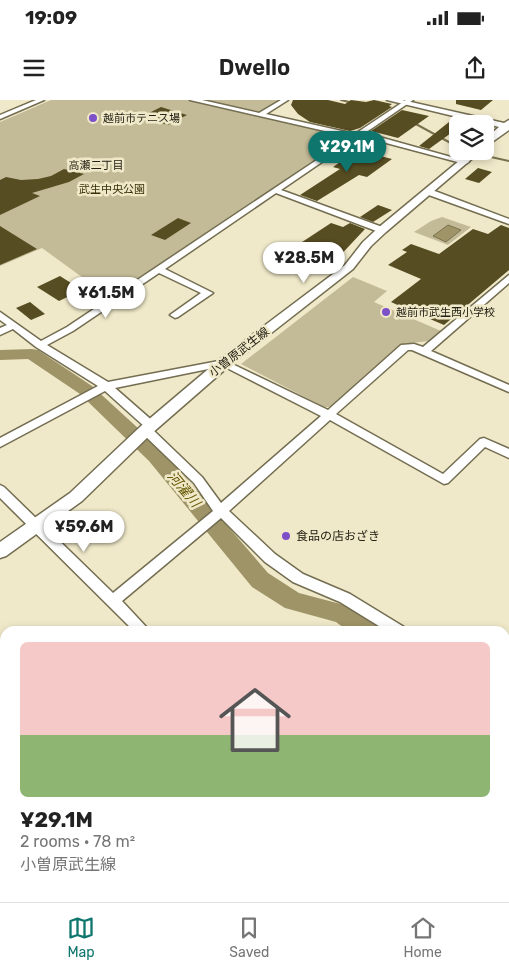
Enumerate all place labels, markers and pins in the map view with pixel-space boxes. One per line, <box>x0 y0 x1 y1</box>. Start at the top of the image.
marker: 越前市テニス場 <box>87 112 99 124</box>
place label: 越前市テニス場 <box>103 112 180 125</box>
pin: ¥29.1M <box>306 130 388 173</box>
pin: ¥28.5M <box>263 242 345 284</box>
pin: ¥61.5M <box>65 276 147 319</box>
marker: 越前市武生西小学校 <box>380 306 392 318</box>
place label: 越前市武生西小学校 <box>396 306 495 319</box>
pin: ¥59.6M <box>43 510 125 553</box>
place label: 食品の店おざき <box>296 529 380 543</box>
marker: 食品の店おざき <box>280 530 292 542</box>

